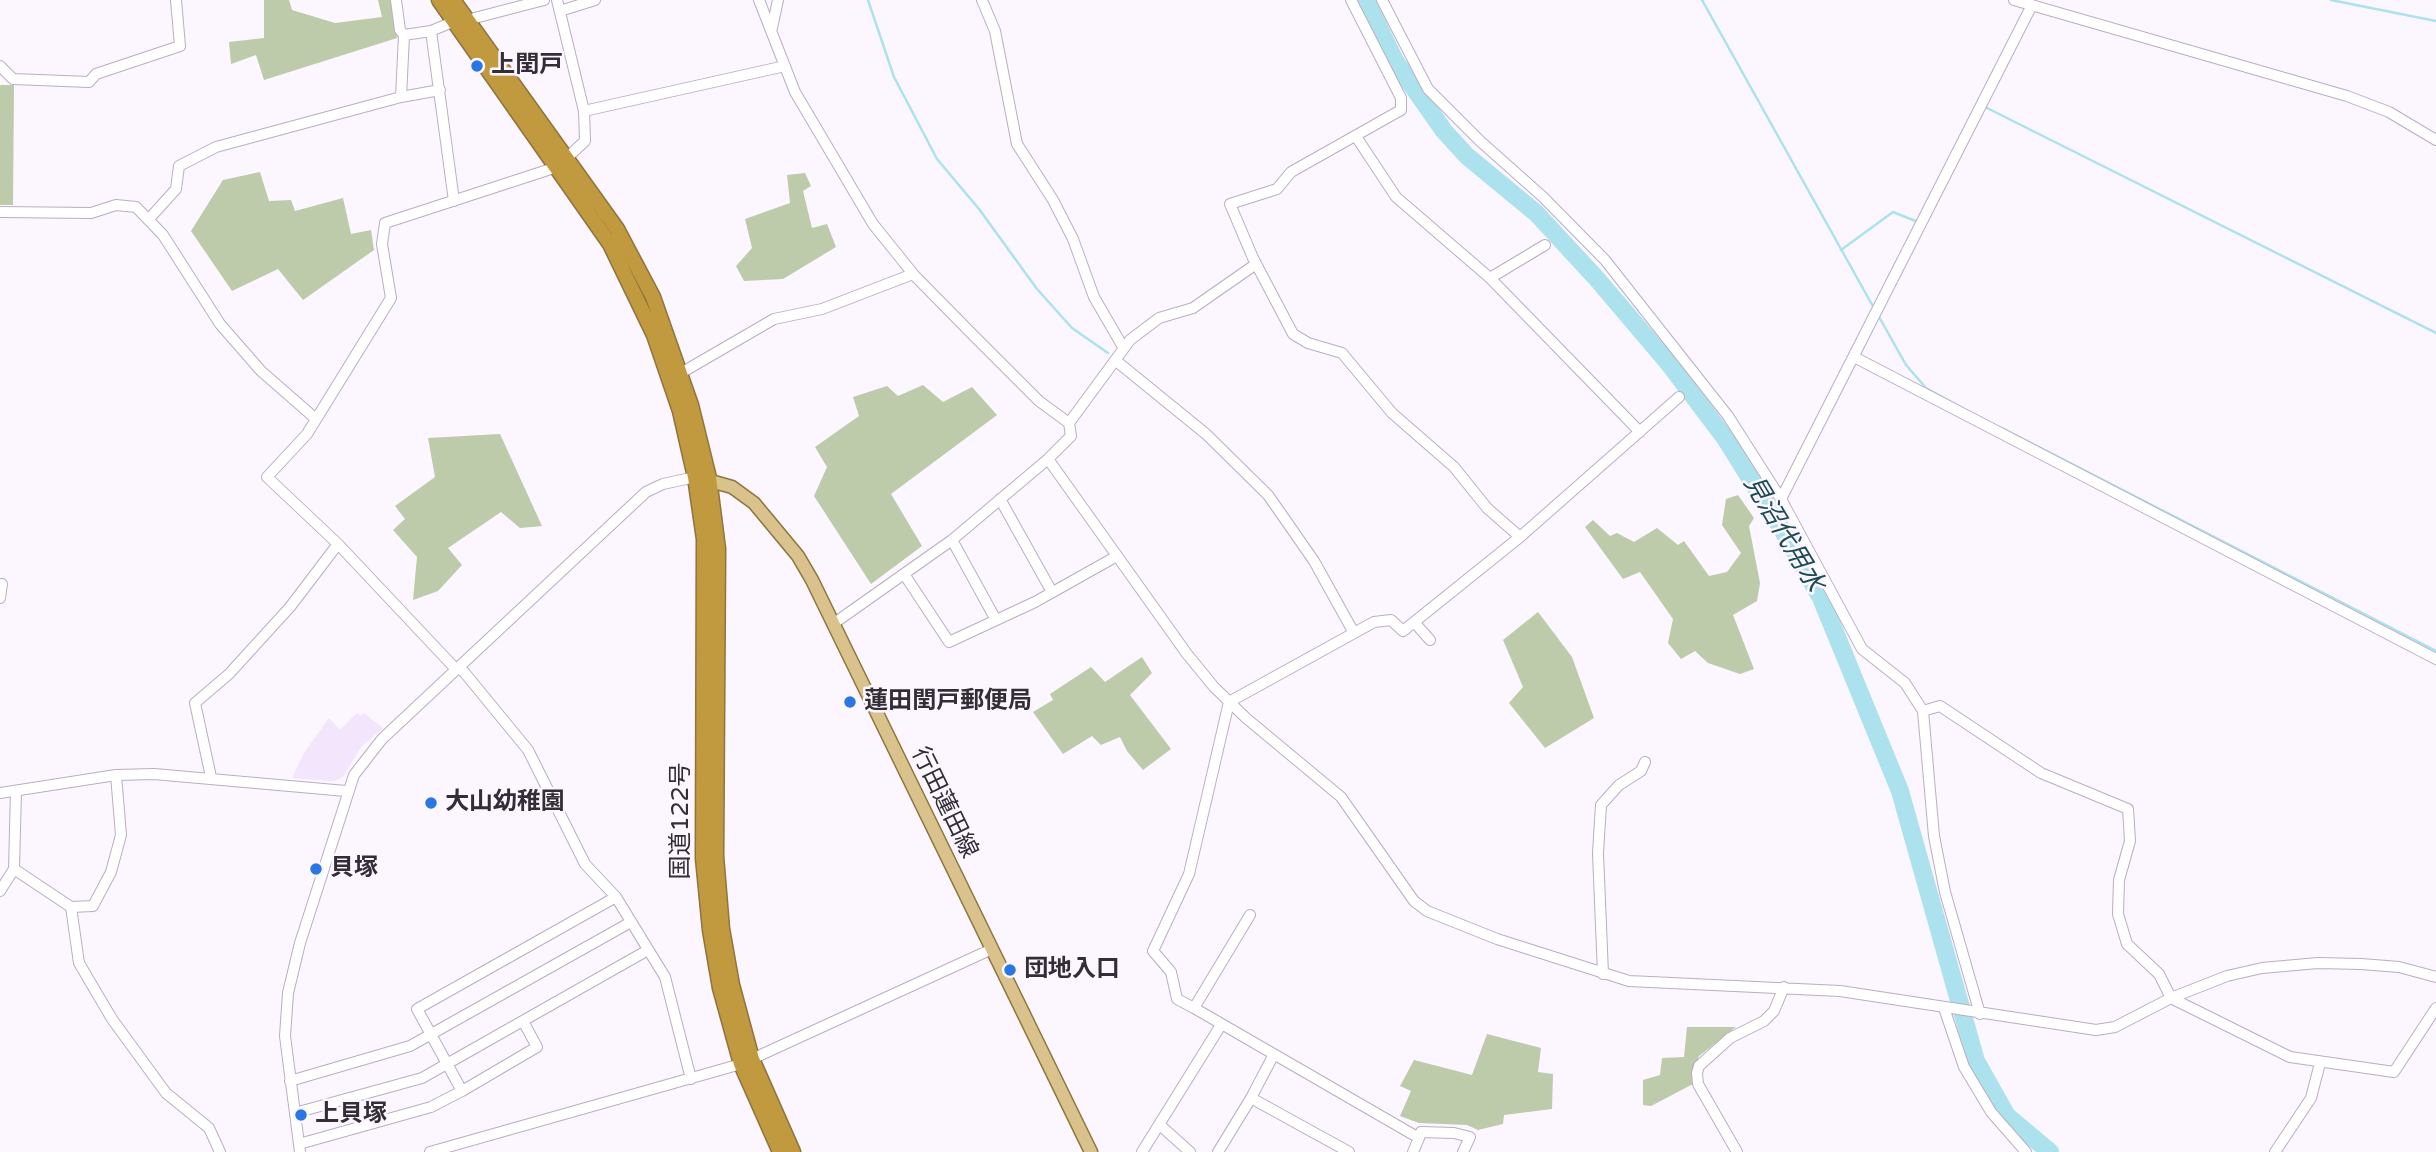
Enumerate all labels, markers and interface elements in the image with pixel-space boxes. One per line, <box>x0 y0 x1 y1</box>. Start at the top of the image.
place label: 上閏戸 <box>491 52 563 80</box>
marker: 上閏戸 <box>469 58 485 74</box>
water label: 見沼代用水 <box>1736 470 1830 598</box>
place label: 蓮田閏戸郵便局 <box>864 688 1032 716</box>
marker: 蓮田閏戸郵便局 <box>842 694 858 710</box>
street label: 行田蓮田線 <box>905 743 983 863</box>
street label: 国道122号 <box>668 762 696 880</box>
place label: 大山幼稚園 <box>445 789 565 817</box>
marker: 大山幼稚園 <box>423 795 439 811</box>
place label: 貝塚 <box>330 855 378 883</box>
marker: 貝塚 <box>308 861 324 877</box>
place label: 団地入口 <box>1024 956 1120 984</box>
marker: 団地入口 <box>1002 962 1018 978</box>
place label: 上貝塚 <box>315 1101 387 1129</box>
marker: 上貝塚 <box>293 1107 309 1123</box>

